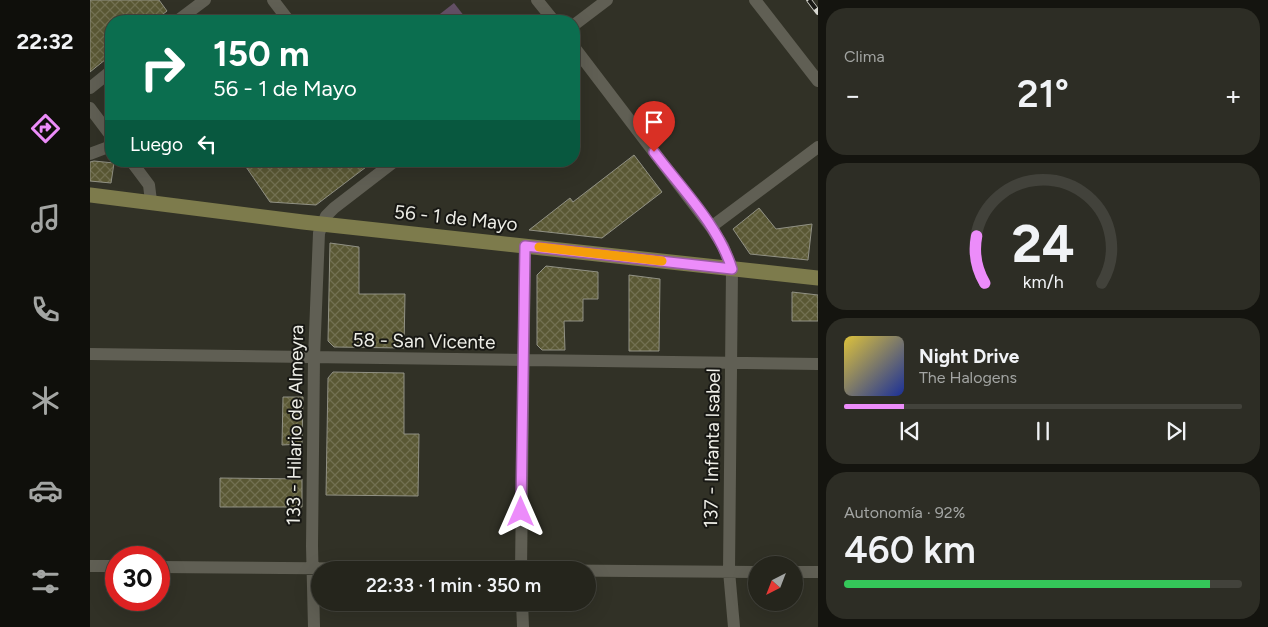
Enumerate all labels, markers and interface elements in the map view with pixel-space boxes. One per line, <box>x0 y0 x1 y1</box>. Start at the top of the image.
text: 22:32 <box>16 28 74 55</box>
text: 150 m <box>213 33 310 75</box>
icon: right <box>130 35 195 100</box>
text: Clima <box>844 47 885 66</box>
text: 21° <box>1017 71 1069 117</box>
text: 56 - 1 de Mayo <box>213 75 357 102</box>
text: − <box>844 78 861 112</box>
text: + <box>1225 78 1242 112</box>
pin <box>633 101 675 152</box>
icon: arrive <box>640 108 668 136</box>
icon: directions <box>28 111 63 146</box>
icon: left <box>193 130 221 158</box>
text: Luego <box>130 133 183 156</box>
street label: 56 - 1 de Mayo <box>393 200 519 236</box>
icon: music <box>28 201 63 236</box>
text: 24 <box>1011 213 1075 275</box>
text: km/h <box>1023 271 1063 292</box>
icon: phone <box>28 292 63 327</box>
street label: 133 - Hilario de Almeyra <box>282 325 308 525</box>
street label: 58 - San Vicente <box>352 328 496 354</box>
text: Night Drive <box>919 345 1019 368</box>
street label: 137 - Infanta Isabel <box>699 368 725 528</box>
text: The Halogens <box>919 368 1017 387</box>
icon: climate <box>28 383 63 418</box>
icon: previous <box>896 417 924 445</box>
icon: pause <box>1029 417 1057 445</box>
icon: next <box>1162 417 1190 445</box>
icon: car <box>28 473 63 508</box>
position arrow <box>494 485 546 537</box>
text: Autonomía · 92% <box>844 503 965 522</box>
text: 460 km <box>844 527 976 573</box>
speed limit sign: 30 <box>105 546 170 611</box>
north arrow <box>748 556 802 611</box>
map controls <box>748 556 803 611</box>
icon: filters <box>28 564 63 599</box>
text: 22:33 · 1 min · 350 m <box>366 574 541 597</box>

